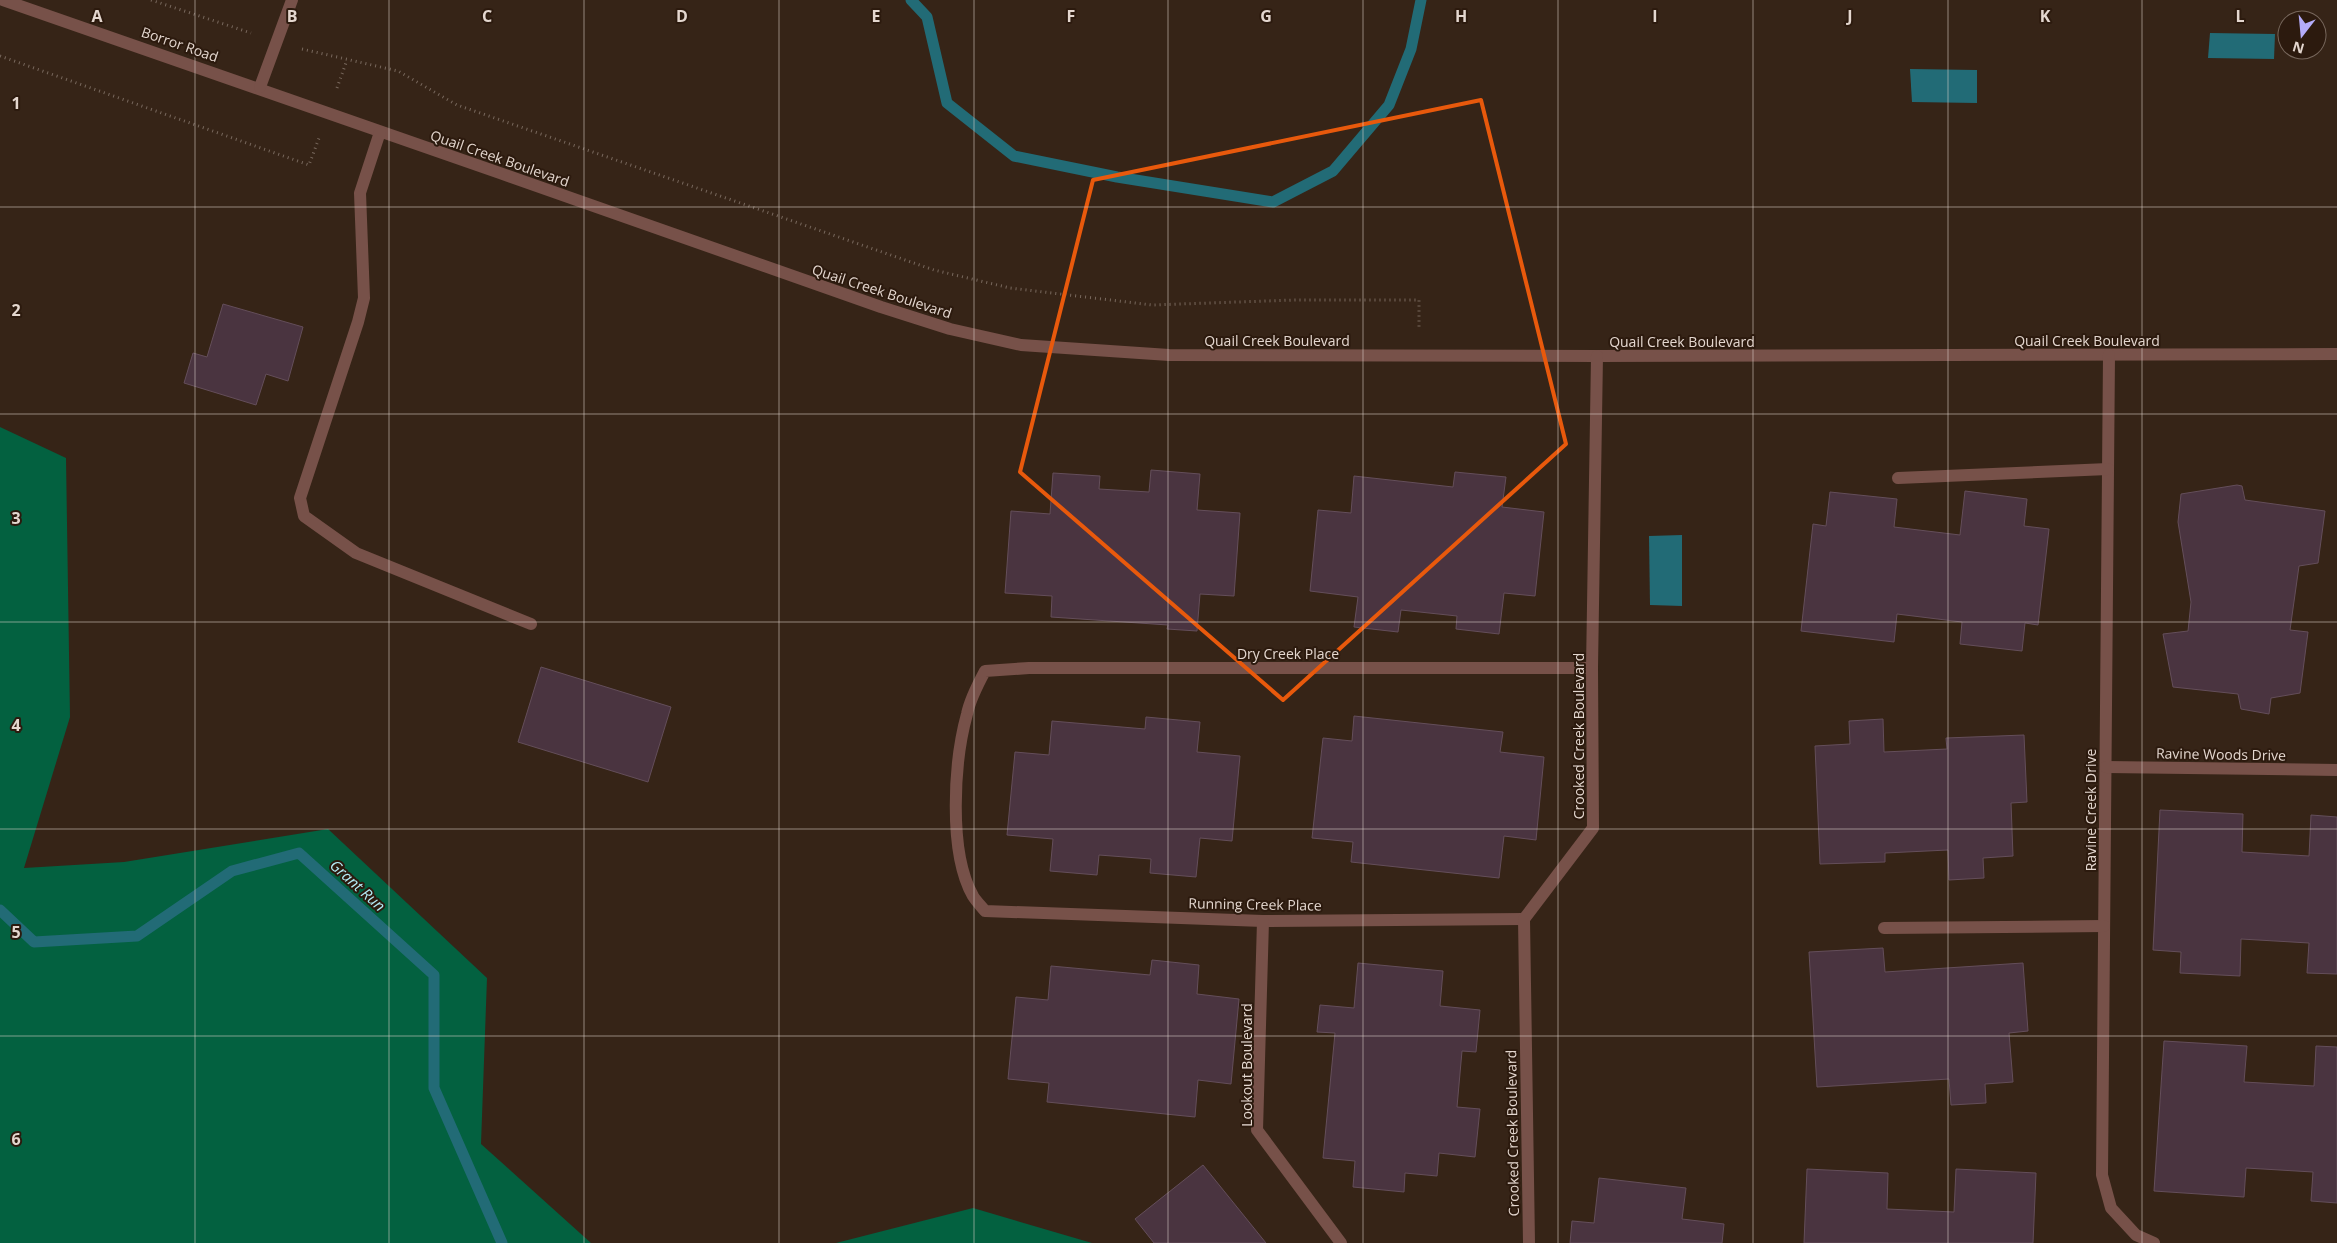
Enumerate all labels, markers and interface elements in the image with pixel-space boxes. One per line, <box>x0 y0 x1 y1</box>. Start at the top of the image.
text: A <box>91 5 103 27</box>
text: B <box>287 5 297 27</box>
text: C <box>482 5 492 27</box>
text: D <box>676 5 688 27</box>
text: E <box>872 5 881 27</box>
text: F <box>1067 5 1075 27</box>
text: G <box>1260 5 1272 27</box>
text: H <box>1455 5 1467 27</box>
text: I <box>1652 5 1658 27</box>
text: J <box>1845 5 1853 27</box>
text: K <box>2040 5 2051 27</box>
text: L <box>2235 5 2245 27</box>
north arrow <box>2277 10 2327 60</box>
street label: Borror Road <box>139 22 221 66</box>
text: N <box>2290 37 2306 59</box>
text: 1 <box>11 92 21 114</box>
street label: Quail Creek Boulevard <box>428 125 572 191</box>
street label: Quail Creek Boulevard <box>810 259 954 323</box>
text: 2 <box>11 299 21 321</box>
street label: Quail Creek Boulevard <box>1204 331 1350 350</box>
street label: Quail Creek Boulevard <box>2014 331 2160 350</box>
street label: Quail Creek Boulevard <box>1609 332 1755 351</box>
text: 3 <box>11 507 21 529</box>
street label: Dry Creek Place <box>1237 644 1339 663</box>
street label: Crooked Creek Boulevard <box>1569 653 1588 819</box>
text: 4 <box>11 714 21 736</box>
street label: Ravine Woods Drive <box>2156 743 2286 765</box>
street label: Ravine Creek Drive <box>2081 749 2100 871</box>
water label: Grant Run <box>326 855 390 915</box>
street label: Running Creek Place <box>1188 893 1322 915</box>
text: 5 <box>11 921 21 943</box>
street label: Lookout Boulevard <box>1237 1003 1256 1127</box>
street label: Crooked Creek Boulevard <box>1501 1050 1523 1216</box>
text: 6 <box>11 1128 21 1150</box>

